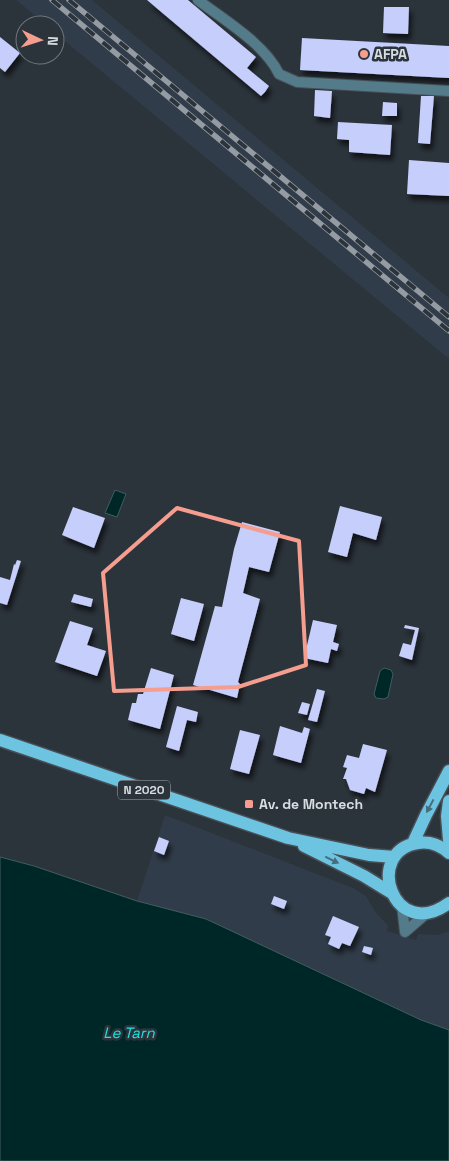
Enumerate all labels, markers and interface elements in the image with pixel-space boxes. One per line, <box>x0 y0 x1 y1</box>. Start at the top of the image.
north arrow <box>15 15 65 65</box>
text: N <box>44 36 62 46</box>
place label: AFPA <box>374 45 407 63</box>
marker: AFPA <box>358 48 370 60</box>
road number: N 2020 <box>118 780 170 800</box>
place label: Av. de Montech <box>259 795 363 813</box>
marker: Av. de Montech <box>243 798 255 810</box>
one-way arrow <box>426 799 434 814</box>
one-way arrow <box>325 856 339 864</box>
water label: Le Tarn <box>103 1023 156 1042</box>

